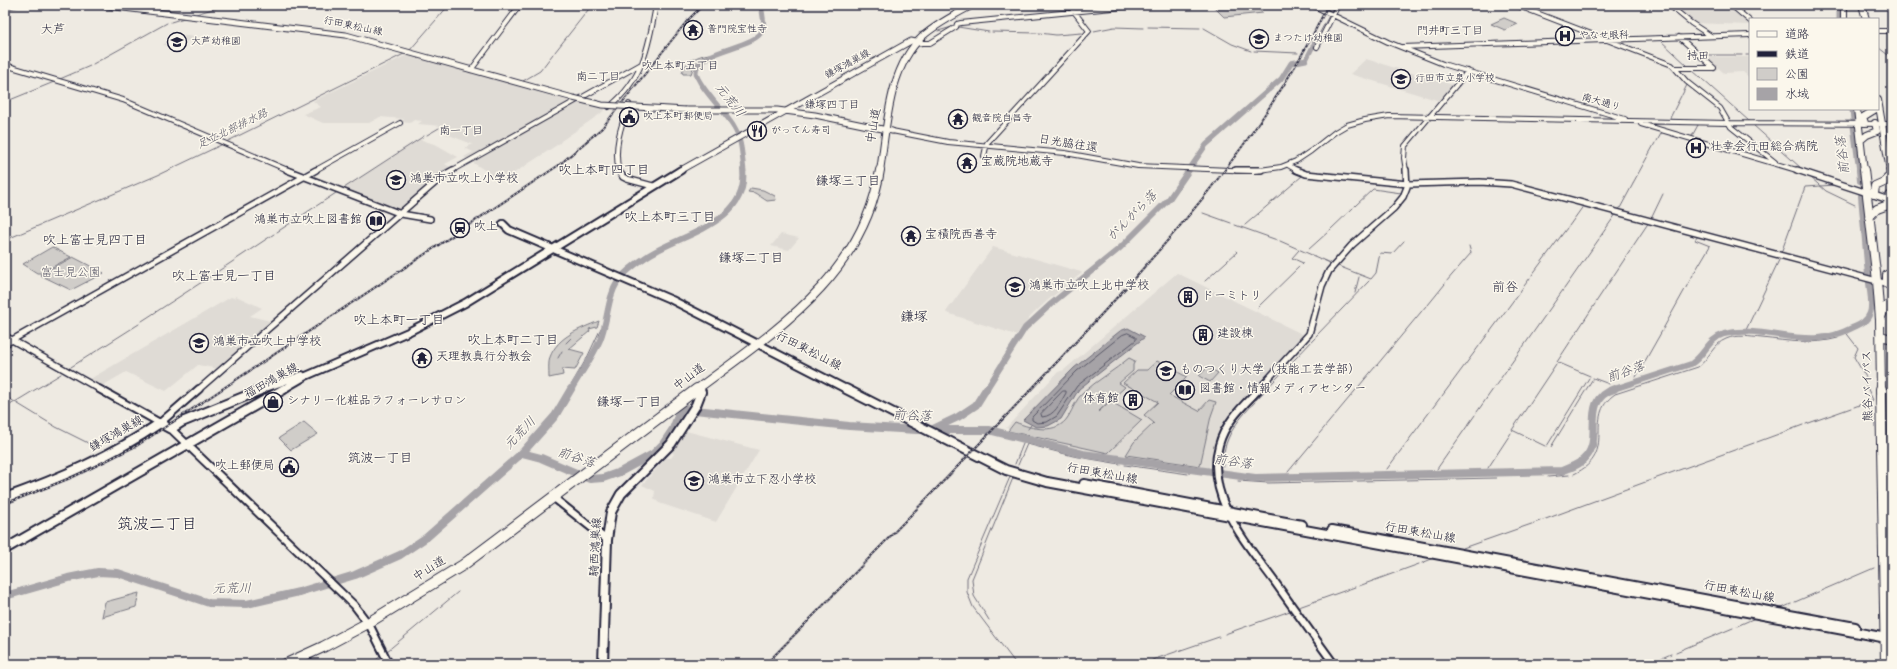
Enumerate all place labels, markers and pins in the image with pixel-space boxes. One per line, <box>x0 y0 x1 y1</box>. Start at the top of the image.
temple icon: 普門院宝性寺 <box>682 19 704 41</box>
place label: 普門院宝性寺 <box>707 24 767 36</box>
hospital icon: やなせ眼科 <box>1554 25 1576 47</box>
school or university icon: まつたけ幼稚園 <box>1248 28 1270 50</box>
place label: やなせ眼科 <box>1579 30 1629 42</box>
school or university icon: 大芦幼稚園 <box>166 31 188 53</box>
place label: まつたけ幼稚園 <box>1273 33 1343 45</box>
place label: 大芦幼稚園 <box>191 36 241 48</box>
school or university icon: 行田市立泉小学校 <box>1390 68 1412 90</box>
place label: 行田市立泉小学校 <box>1415 73 1495 85</box>
public building icon: 吹上本町郵便局 <box>618 106 640 128</box>
temple icon: 観音院自昌寺 <box>947 108 969 130</box>
place label: 吹上本町郵便局 <box>643 111 713 123</box>
place label: 観音院自昌寺 <box>972 113 1032 125</box>
restaurant icon: がってん寿司 <box>746 120 768 142</box>
place label: がってん寿司 <box>771 125 831 137</box>
hospital icon: 壮幸会行田総合病院 <box>1685 137 1707 159</box>
place label: 壮幸会行田総合病院 <box>1710 140 1818 155</box>
temple icon: 宝蔵院地蔵寺 <box>956 152 978 174</box>
place label: 宝蔵院地蔵寺 <box>981 155 1053 170</box>
school or university icon: 鴻巣市立吹上小学校 <box>385 169 407 191</box>
place label: 鴻巣市立吹上小学校 <box>410 172 518 187</box>
library icon: 鴻巣市立吹上図書館 <box>365 210 387 232</box>
place label: 鴻巣市立吹上図書館 <box>254 213 362 228</box>
station icon: 吹上 <box>449 217 471 239</box>
place label: 吹上 <box>474 220 498 235</box>
temple icon: 宝積院西善寺 <box>900 225 922 247</box>
place label: 宝積院西善寺 <box>925 228 997 243</box>
school or university icon: 鴻巣市立吹上北中学校 <box>1004 276 1026 298</box>
place label: 鴻巣市立吹上北中学校 <box>1029 279 1149 294</box>
building icon: ドーミトリ <box>1177 286 1199 308</box>
place label: ドーミトリ <box>1202 290 1262 304</box>
building icon: 建設棟 <box>1192 324 1214 346</box>
place label: 建設棟 <box>1217 327 1253 342</box>
school or university icon: 鴻巣市立吹上中学校 <box>188 332 210 354</box>
place label: 鴻巣市立吹上中学校 <box>213 335 321 350</box>
temple icon: 天理教真行分教会 <box>411 347 433 369</box>
place label: 天理教真行分教会 <box>436 350 532 365</box>
school or university icon: ものつくり大学（技能工芸学部） <box>1155 360 1177 382</box>
place label: ものつくり大学（技能工芸学部） <box>1180 362 1360 378</box>
library icon: 図書館・情報メディアセンター <box>1174 379 1196 401</box>
place label: 図書館・情報メディアセンター <box>1199 382 1366 397</box>
building icon: 体育館 <box>1122 389 1144 411</box>
shop icon: シナリー化粧品ラフォーレサロン <box>262 391 284 413</box>
place label: 体育館 <box>1083 392 1119 407</box>
place label: シナリー化粧品ラフォーレサロン <box>287 394 467 409</box>
public building icon: 吹上郵便局 <box>278 456 300 478</box>
place label: 吹上郵便局 <box>215 459 275 474</box>
school or university icon: 鴻巣市立下忍小学校 <box>683 470 705 492</box>
place label: 鴻巣市立下忍小学校 <box>708 473 816 488</box>

